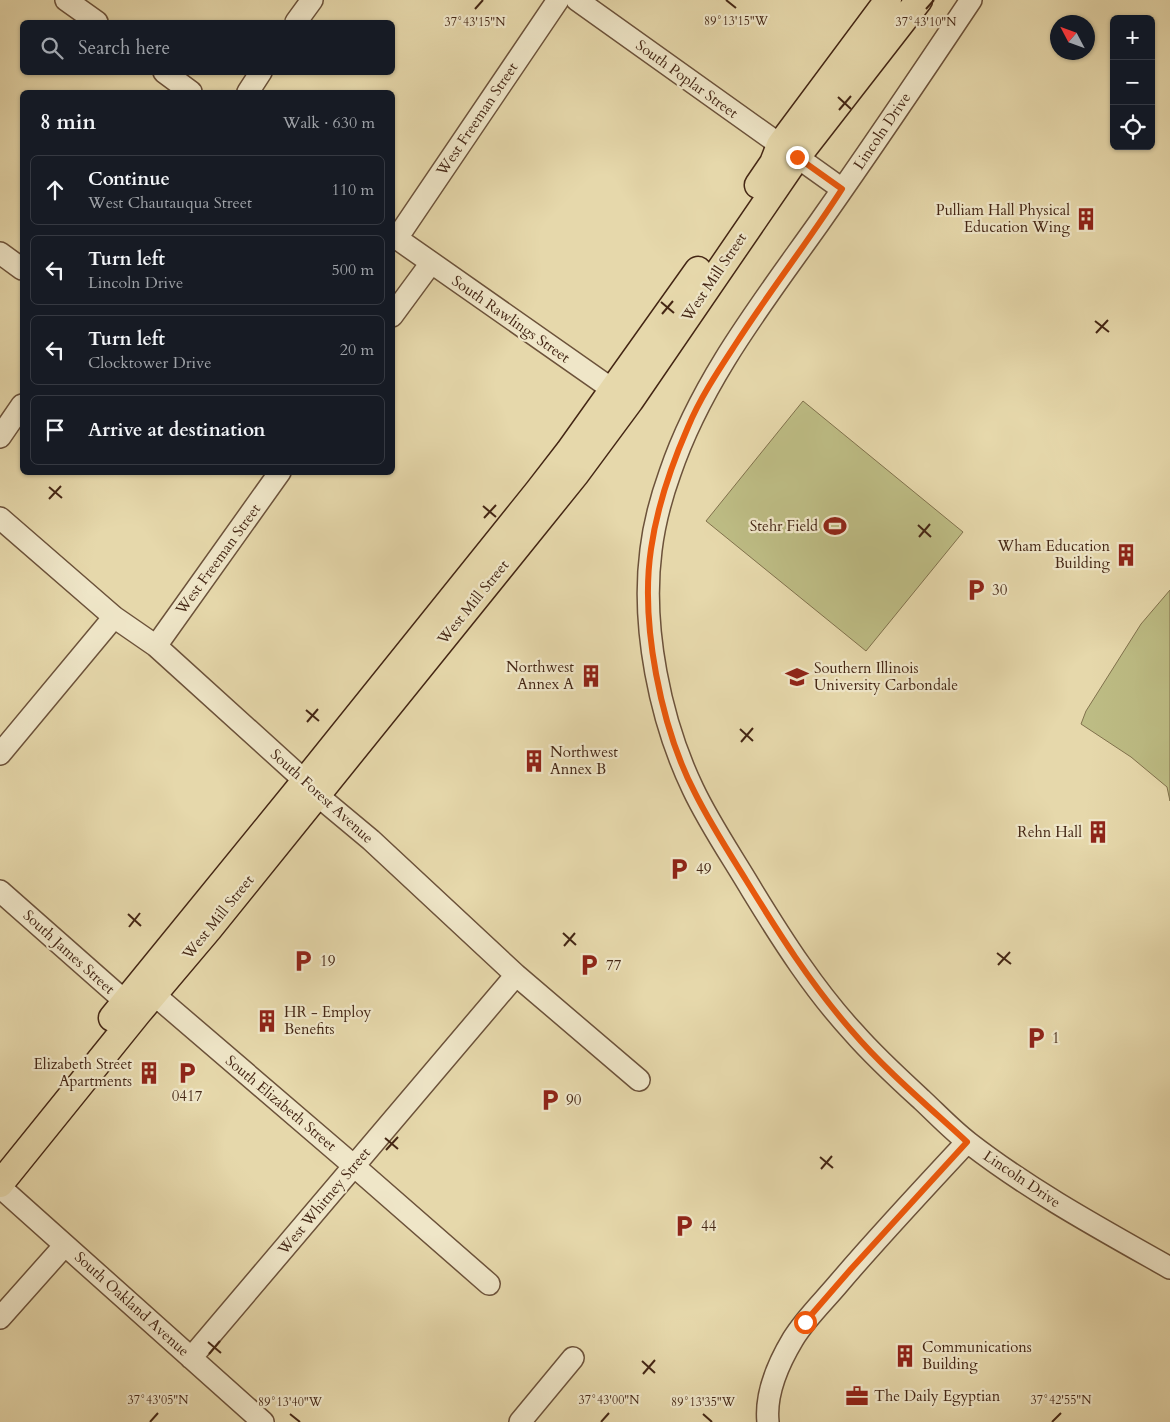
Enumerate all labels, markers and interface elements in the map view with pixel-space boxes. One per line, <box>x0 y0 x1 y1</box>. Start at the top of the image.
text: 89°13'15"W <box>704 13 769 29</box>
text: 37°43'15"N <box>445 14 506 30</box>
text: 37°43'10"N <box>896 14 957 30</box>
north arrow <box>1050 15 1095 60</box>
map controls <box>1110 15 1155 150</box>
button: + <box>1110 15 1155 60</box>
search box <box>20 20 395 75</box>
icon: search <box>38 34 66 62</box>
text: Search here <box>78 35 170 61</box>
street label: South Poplar Street <box>632 35 742 123</box>
street label: West Freeman Street <box>431 58 523 180</box>
button: − <box>1110 60 1155 105</box>
street label: Lincoln Drive <box>849 88 915 174</box>
button: locate <box>1110 105 1155 150</box>
text: 8 min <box>40 108 96 137</box>
text: Walk · 630 m <box>283 112 375 134</box>
route end <box>786 146 809 169</box>
text: Continue <box>88 166 170 192</box>
icon: ahead <box>41 176 69 204</box>
text: 110 m <box>332 179 374 201</box>
text: West Chautauqua Street <box>88 192 252 214</box>
place label: Pulliam Hall Physical Education Wing <box>936 200 1071 237</box>
building icon: Pulliam Hall Physical Education Wing <box>1073 206 1099 232</box>
street label: West Mill Street <box>676 228 751 326</box>
text: Turn left <box>88 246 165 272</box>
icon: left <box>41 256 69 284</box>
text: 500 m <box>332 259 374 281</box>
street label: South Rawlings Street <box>448 271 574 367</box>
text: Lincoln Drive <box>88 272 183 294</box>
text: Turn left <box>88 326 165 352</box>
icon: left <box>41 336 69 364</box>
text: 20 m <box>340 339 374 361</box>
text: Clocktower Drive <box>88 352 211 374</box>
icon: arrive <box>41 416 69 444</box>
text: Arrive at destination <box>88 417 265 443</box>
street label: West Freeman Street <box>170 499 265 619</box>
sports icon: Stehr Field <box>822 513 848 539</box>
place label: Stehr Field <box>750 516 818 536</box>
place label: Wham Education Building <box>997 536 1111 573</box>
building icon: Wham Education Building <box>1113 542 1139 568</box>
street label: West Mill Street <box>432 555 513 649</box>
parking icon: 30 <box>963 577 989 603</box>
place label: 30 <box>992 580 1008 600</box>
place label: Northwest Annex A <box>506 657 574 694</box>
place label: Southern Illinois University Carbondale <box>814 658 958 695</box>
building icon: Northwest Annex A <box>578 663 604 689</box>
school or university icon: Southern Illinois University Carbondale <box>784 664 810 690</box>
place label: Northwest Annex B <box>550 742 618 779</box>
street label: South Forest Avenue <box>266 744 378 848</box>
building icon: Northwest Annex B <box>521 748 547 774</box>
building icon: Rehn Hall <box>1085 819 1111 845</box>
place label: Rehn Hall <box>1017 822 1082 842</box>
parking icon: 49 <box>666 856 692 882</box>
place label: 49 <box>696 859 712 879</box>
street label: West Mill Street <box>177 870 258 964</box>
street label: South James Street <box>19 905 119 999</box>
parking icon: 19 <box>290 948 316 974</box>
place label: 19 <box>320 951 336 971</box>
parking icon: 77 <box>576 952 602 978</box>
place label: 77 <box>606 955 622 975</box>
place label: HR - Employ Benefits <box>284 1002 372 1039</box>
building icon: HR - Employ Benefits <box>254 1008 280 1034</box>
parking icon: 1 <box>1023 1025 1049 1051</box>
place label: 1 <box>1052 1028 1060 1048</box>
street label: South Elizabeth Street <box>221 1051 341 1156</box>
place label: Elizabeth Street Apartments <box>34 1054 132 1091</box>
building icon: Elizabeth Street Apartments <box>136 1060 162 1086</box>
parking icon: 0417 <box>174 1060 200 1086</box>
place label: 0417 <box>172 1086 203 1106</box>
parking icon: 90 <box>537 1087 563 1113</box>
place label: 90 <box>566 1090 582 1110</box>
street label: West Whitney Street <box>273 1143 375 1260</box>
street label: Lincoln Drive <box>979 1146 1065 1212</box>
parking icon: 44 <box>671 1213 697 1239</box>
place label: 44 <box>701 1216 717 1236</box>
street label: South Oakland Avenue <box>70 1247 194 1361</box>
route start <box>794 1311 817 1334</box>
place label: Communications Building <box>922 1337 1032 1374</box>
building icon: Communications Building <box>892 1343 918 1369</box>
office icon: The Daily Egyptian <box>844 1383 870 1409</box>
place label: The Daily Egyptian <box>874 1386 1001 1406</box>
text: 37°43'05"N <box>128 1392 189 1408</box>
text: 37°43'00"N <box>579 1392 640 1408</box>
text: 37°42'55"N <box>1031 1392 1092 1408</box>
text: 89°13'40"W <box>258 1394 323 1410</box>
text: 89°13'35"W <box>671 1394 736 1410</box>

